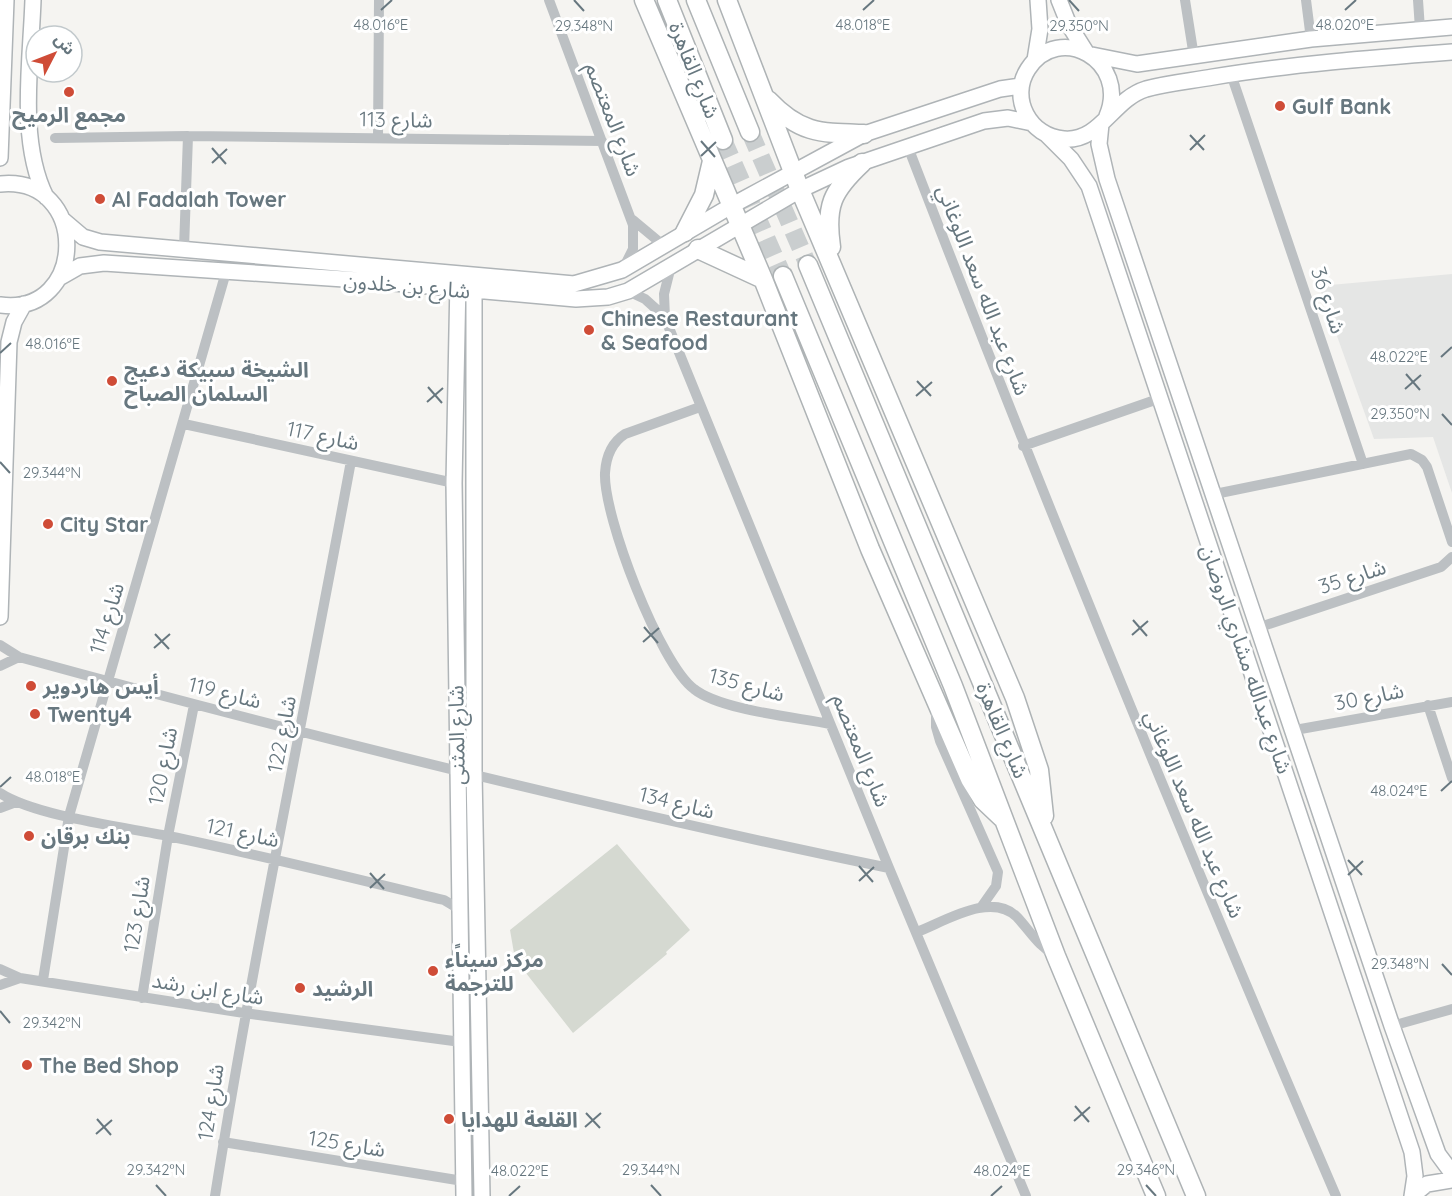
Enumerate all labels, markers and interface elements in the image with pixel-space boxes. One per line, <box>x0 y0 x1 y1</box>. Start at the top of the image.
text: 48.016°E <box>354 15 408 34</box>
text: 48.018°E <box>836 15 890 34</box>
text: 48.020°E <box>1316 15 1374 34</box>
text: 29.348°N <box>555 16 613 35</box>
text: 29.350°N <box>1049 16 1109 35</box>
street label: شارع القاهرة <box>661 18 726 123</box>
north arrow <box>24 24 84 84</box>
text: ش <box>50 29 80 59</box>
street label: شارع المعتصم <box>578 58 648 181</box>
marker: مجمع الرميح <box>62 85 76 99</box>
place label: Gulf Bank <box>1292 93 1391 119</box>
marker: Gulf Bank <box>1273 99 1287 113</box>
place label: مجمع الرميح <box>12 101 126 130</box>
street label: شارع 113 <box>359 105 433 136</box>
street label: شارع عبد الله سعد اللوغاني <box>928 181 1036 400</box>
place label: Al Fadalah Tower <box>112 186 286 212</box>
marker: Al Fadalah Tower <box>93 192 107 206</box>
street label: شارع 36 <box>1303 263 1352 338</box>
street label: شارع بن خلدون <box>342 267 471 306</box>
place label: Chinese Restaurant & Seafood <box>601 305 799 355</box>
marker: Chinese Restaurant & Seafood <box>582 323 596 337</box>
text: 48.016°E <box>26 334 80 353</box>
text: 48.022°E <box>1370 347 1428 366</box>
place label: الشيخة سبيكة دعيج السلمان الصباح <box>124 356 309 409</box>
marker: الشيخة سبيكة دعيج السلمان الصباح <box>105 374 119 388</box>
text: 29.350°N <box>1370 404 1430 423</box>
street label: شارع 117 <box>284 415 361 458</box>
text: 29.344°N <box>23 463 81 482</box>
place label: City Star <box>60 511 148 537</box>
marker: City Star <box>41 517 55 531</box>
street label: شارع عبدالله مشاري الروضان <box>1192 541 1298 778</box>
street label: شارع 35 <box>1315 553 1390 602</box>
street label: شارع 114 <box>83 579 132 658</box>
street label: شارع 135 <box>706 661 788 709</box>
street label: شارع 119 <box>185 670 264 716</box>
place label: أيس هاردوير <box>42 673 159 699</box>
street label: شارع 30 <box>1332 677 1406 718</box>
street label: شارع القاهرة <box>968 678 1035 783</box>
marker: أيس هاردوير <box>24 679 38 693</box>
street label: شارع المثنى <box>442 685 473 785</box>
street label: شارع المعتصم <box>825 690 896 812</box>
street label: شارع 122 <box>261 693 304 775</box>
place label: Twenty4 <box>47 701 132 727</box>
street label: شارع عبد الله سعد اللوغاني <box>1136 706 1250 923</box>
marker: Twenty4 <box>28 707 42 721</box>
street label: شارع 120 <box>142 725 185 808</box>
text: 48.018°E <box>26 767 80 786</box>
street label: شارع 134 <box>636 780 717 827</box>
text: 48.024°E <box>1370 781 1428 800</box>
street label: شارع 121 <box>204 812 282 855</box>
place label: بنك برقان <box>41 823 130 849</box>
marker: بنك برقان <box>22 829 36 843</box>
street label: شارع 123 <box>117 874 158 955</box>
place label: مركز سيناًء للترجمة <box>445 943 544 996</box>
text: 29.348°N <box>1371 954 1429 973</box>
marker: مركز سيناًء للترجمة <box>426 964 440 978</box>
street label: شارع ابن رشد <box>150 966 266 1013</box>
place label: الرشيد <box>312 975 373 1001</box>
marker: الرشيد <box>293 981 307 995</box>
text: 29.342°N <box>23 1013 81 1032</box>
place label: The Bed Shop <box>39 1052 179 1078</box>
marker: The Bed Shop <box>20 1058 34 1072</box>
street label: شارع 124 <box>191 1062 232 1142</box>
place label: القلعة للهدايا <box>461 1106 578 1132</box>
marker: القلعة للهدايا <box>442 1112 456 1126</box>
street label: شارع 125 <box>306 1124 387 1165</box>
text: 29.342°N <box>127 1160 185 1179</box>
text: 29.344°N <box>622 1160 680 1179</box>
text: 29.346°N <box>1117 1160 1175 1179</box>
text: 48.022°E <box>491 1161 549 1180</box>
text: 48.024°E <box>973 1161 1031 1180</box>

